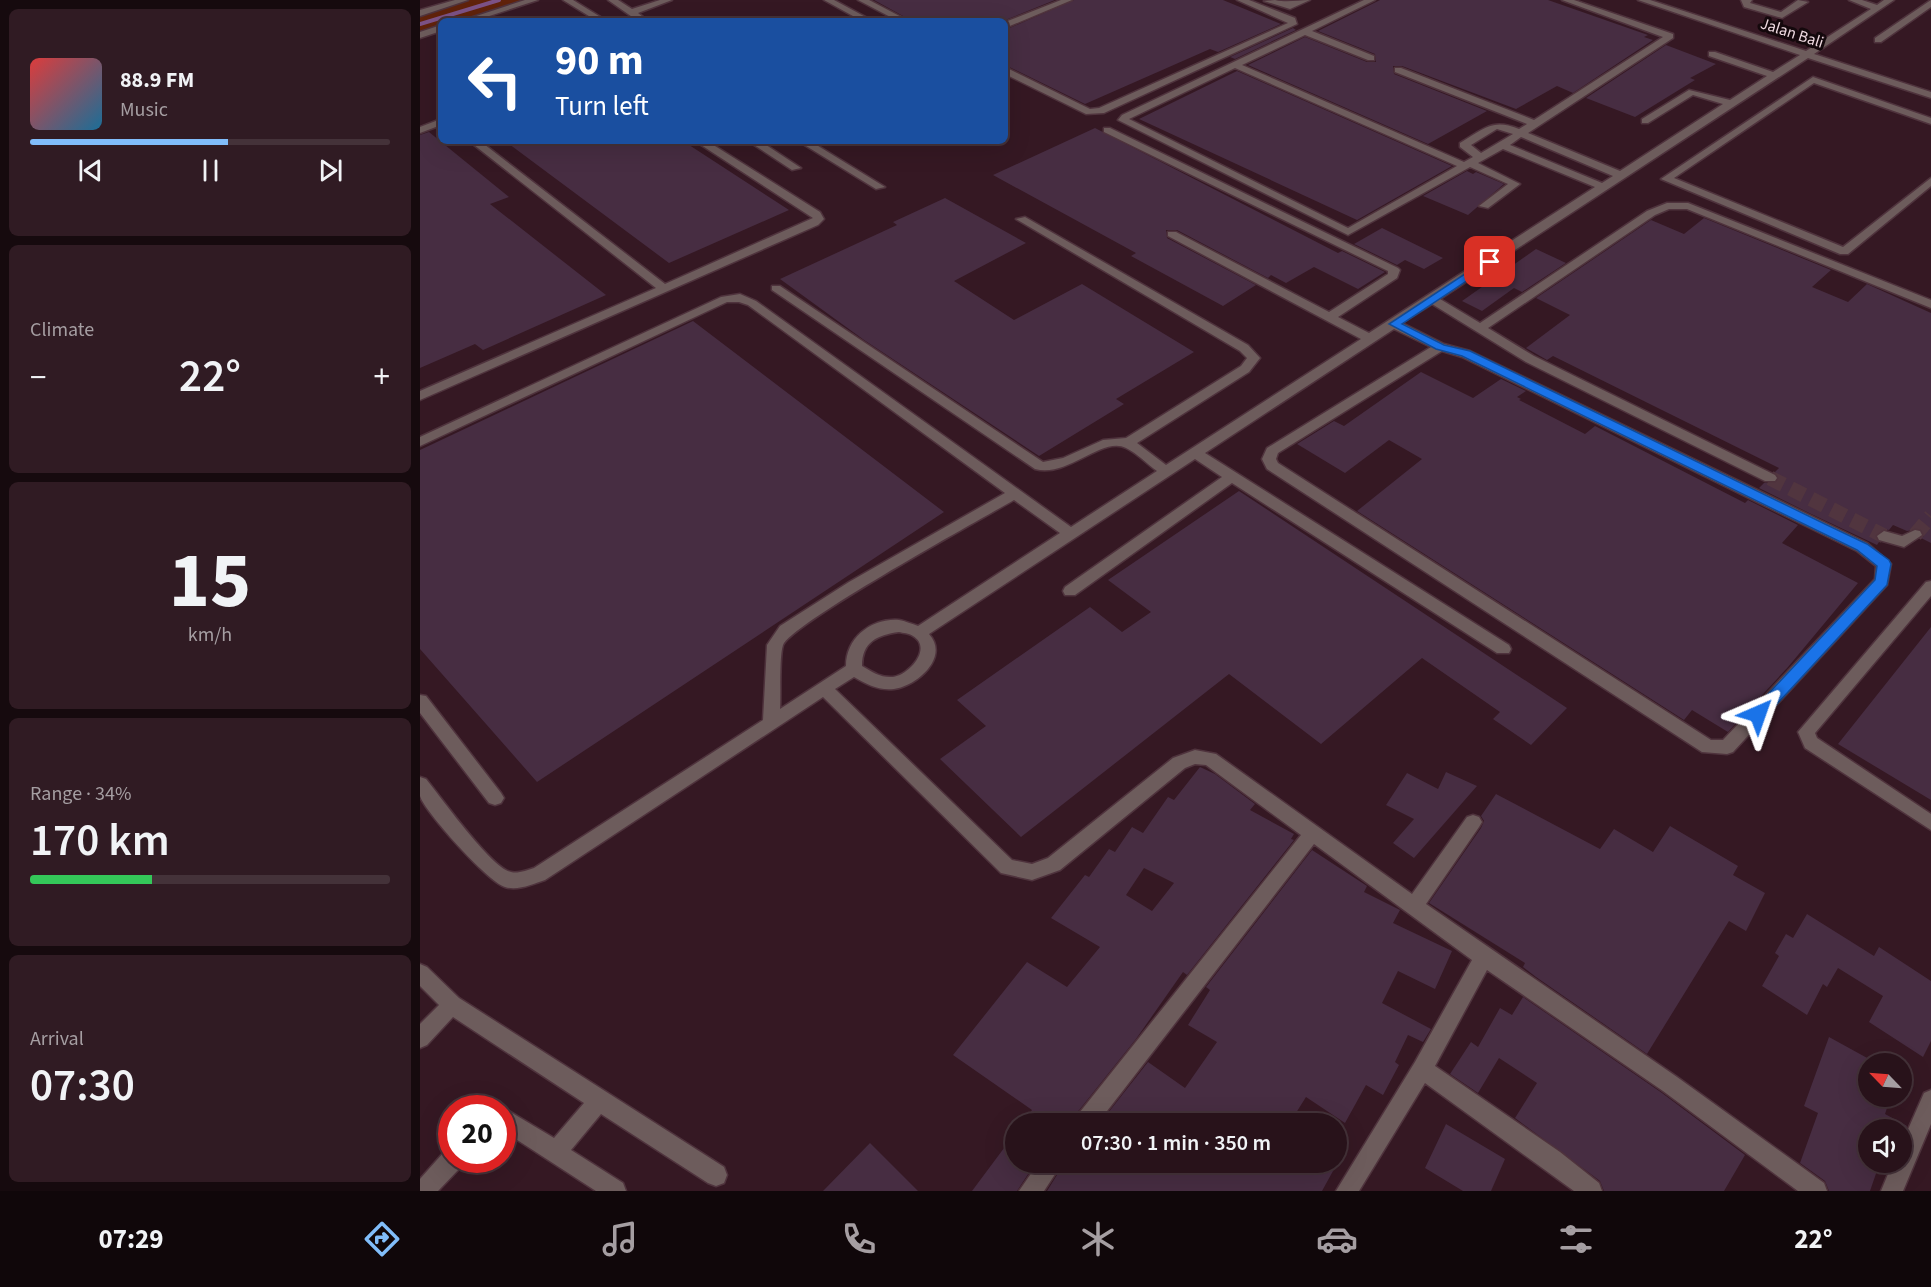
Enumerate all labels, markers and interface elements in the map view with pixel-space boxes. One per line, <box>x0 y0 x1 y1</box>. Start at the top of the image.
street label: Jalan Bali <box>1758 12 1826 54</box>
text: 90 m <box>555 31 644 91</box>
icon: left <box>456 42 534 120</box>
text: 88.9 FM <box>120 64 194 96</box>
text: Turn left <box>555 87 649 126</box>
text: Music <box>120 96 168 124</box>
icon: previous <box>74 154 107 187</box>
icon: pause <box>194 154 227 187</box>
icon: next <box>314 154 347 187</box>
pin <box>1464 236 1515 287</box>
icon: arrive <box>1473 245 1506 278</box>
text: Climate <box>30 316 94 344</box>
text: 22° <box>179 345 241 409</box>
text: − <box>30 354 46 401</box>
text: + <box>374 354 390 401</box>
text: 15 <box>169 526 251 637</box>
text: km/h <box>188 621 232 649</box>
position arrow <box>1726 682 1790 746</box>
text: Range · 34% <box>30 780 131 808</box>
text: 170 km <box>30 809 170 873</box>
text: Arrival <box>30 1025 84 1053</box>
north arrow <box>1858 1053 1912 1107</box>
map controls <box>1858 1053 1912 1173</box>
text: 07:30 <box>30 1054 135 1118</box>
speed limit sign: 20 <box>438 1095 516 1173</box>
button: sound <box>1858 1119 1912 1173</box>
text: 07:30 · 1 min · 350 m <box>1081 1127 1271 1159</box>
icon: directions <box>361 1218 403 1260</box>
icon: music <box>599 1218 641 1260</box>
icon: phone <box>838 1218 880 1260</box>
icon: climate <box>1077 1218 1119 1260</box>
icon: car <box>1316 1218 1358 1260</box>
icon: filters <box>1555 1218 1597 1260</box>
text: 07:29 <box>98 1220 164 1259</box>
text: 22° <box>1794 1220 1833 1259</box>

